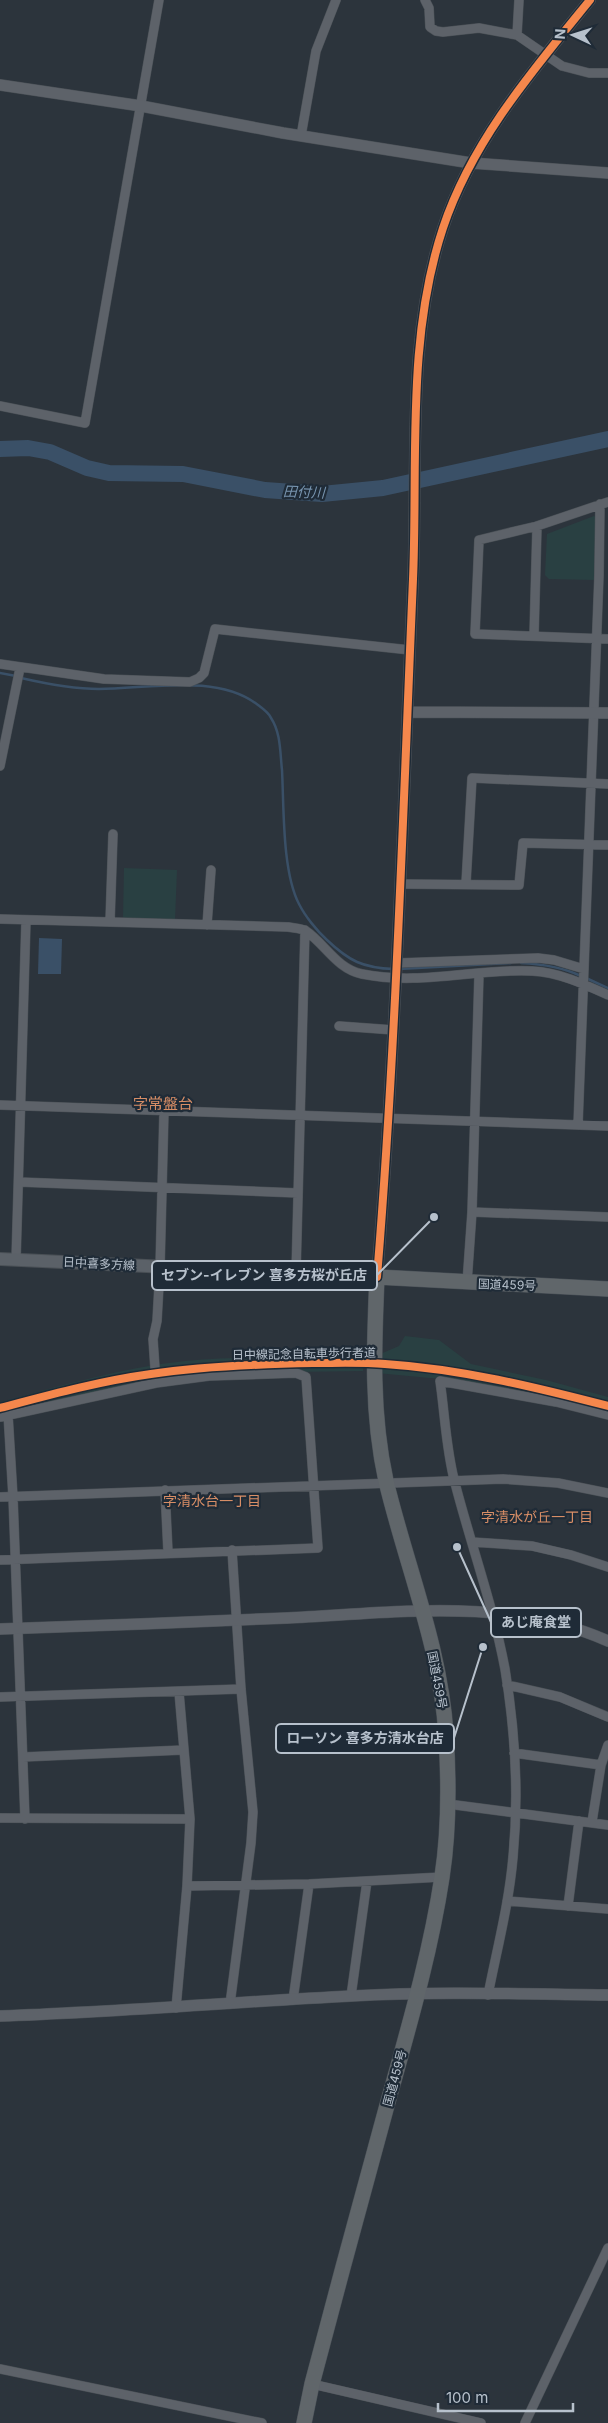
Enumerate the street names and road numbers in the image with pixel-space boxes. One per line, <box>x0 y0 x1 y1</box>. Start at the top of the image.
street label: 日中喜多方線 <box>63 1254 135 1273</box>
street label: 国道459号 <box>478 1276 537 1293</box>
street label: 日中線記念自転車歩行者道 <box>232 1345 376 1362</box>
street label: 国道459号 <box>425 1650 450 1710</box>
street label: 国道459号 <box>380 2048 409 2108</box>

